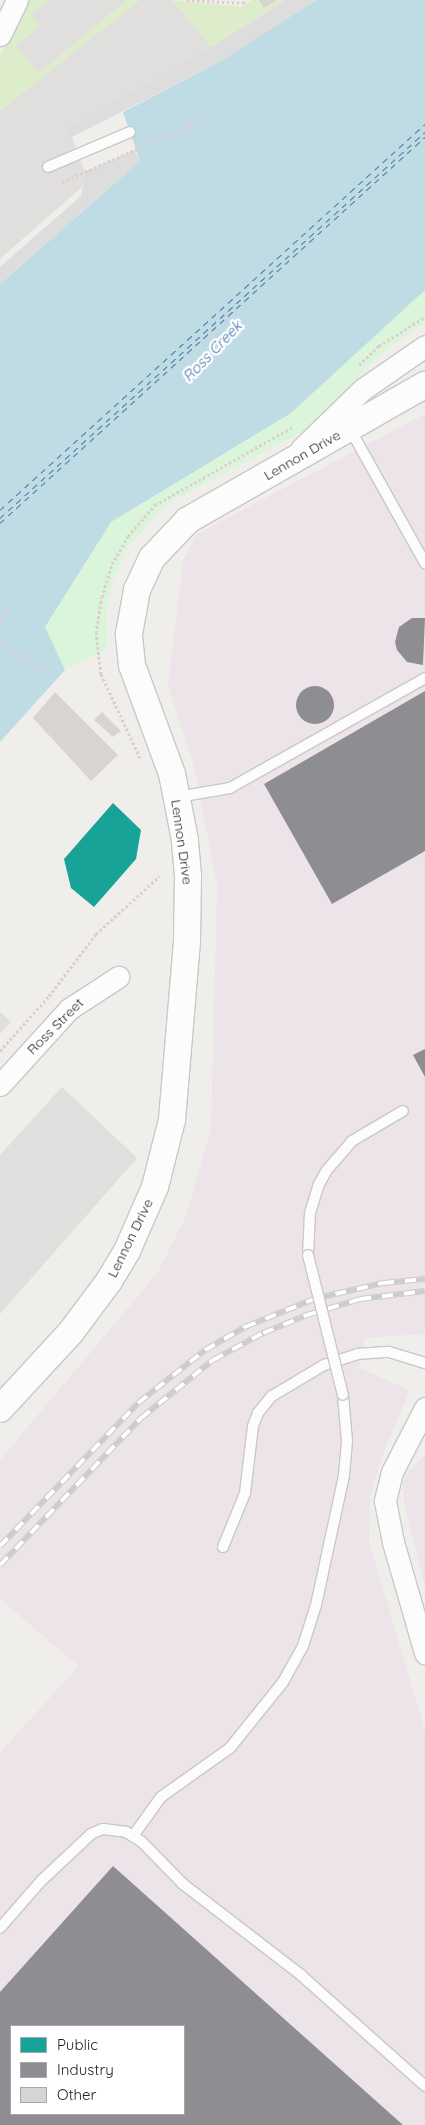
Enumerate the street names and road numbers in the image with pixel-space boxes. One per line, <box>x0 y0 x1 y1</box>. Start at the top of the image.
street label: Lennon Drive <box>261 426 343 484</box>
street label: Lennon Drive <box>168 798 196 886</box>
street label: Ross Street <box>23 994 87 1058</box>
street label: Lennon Drive <box>104 1196 156 1280</box>

